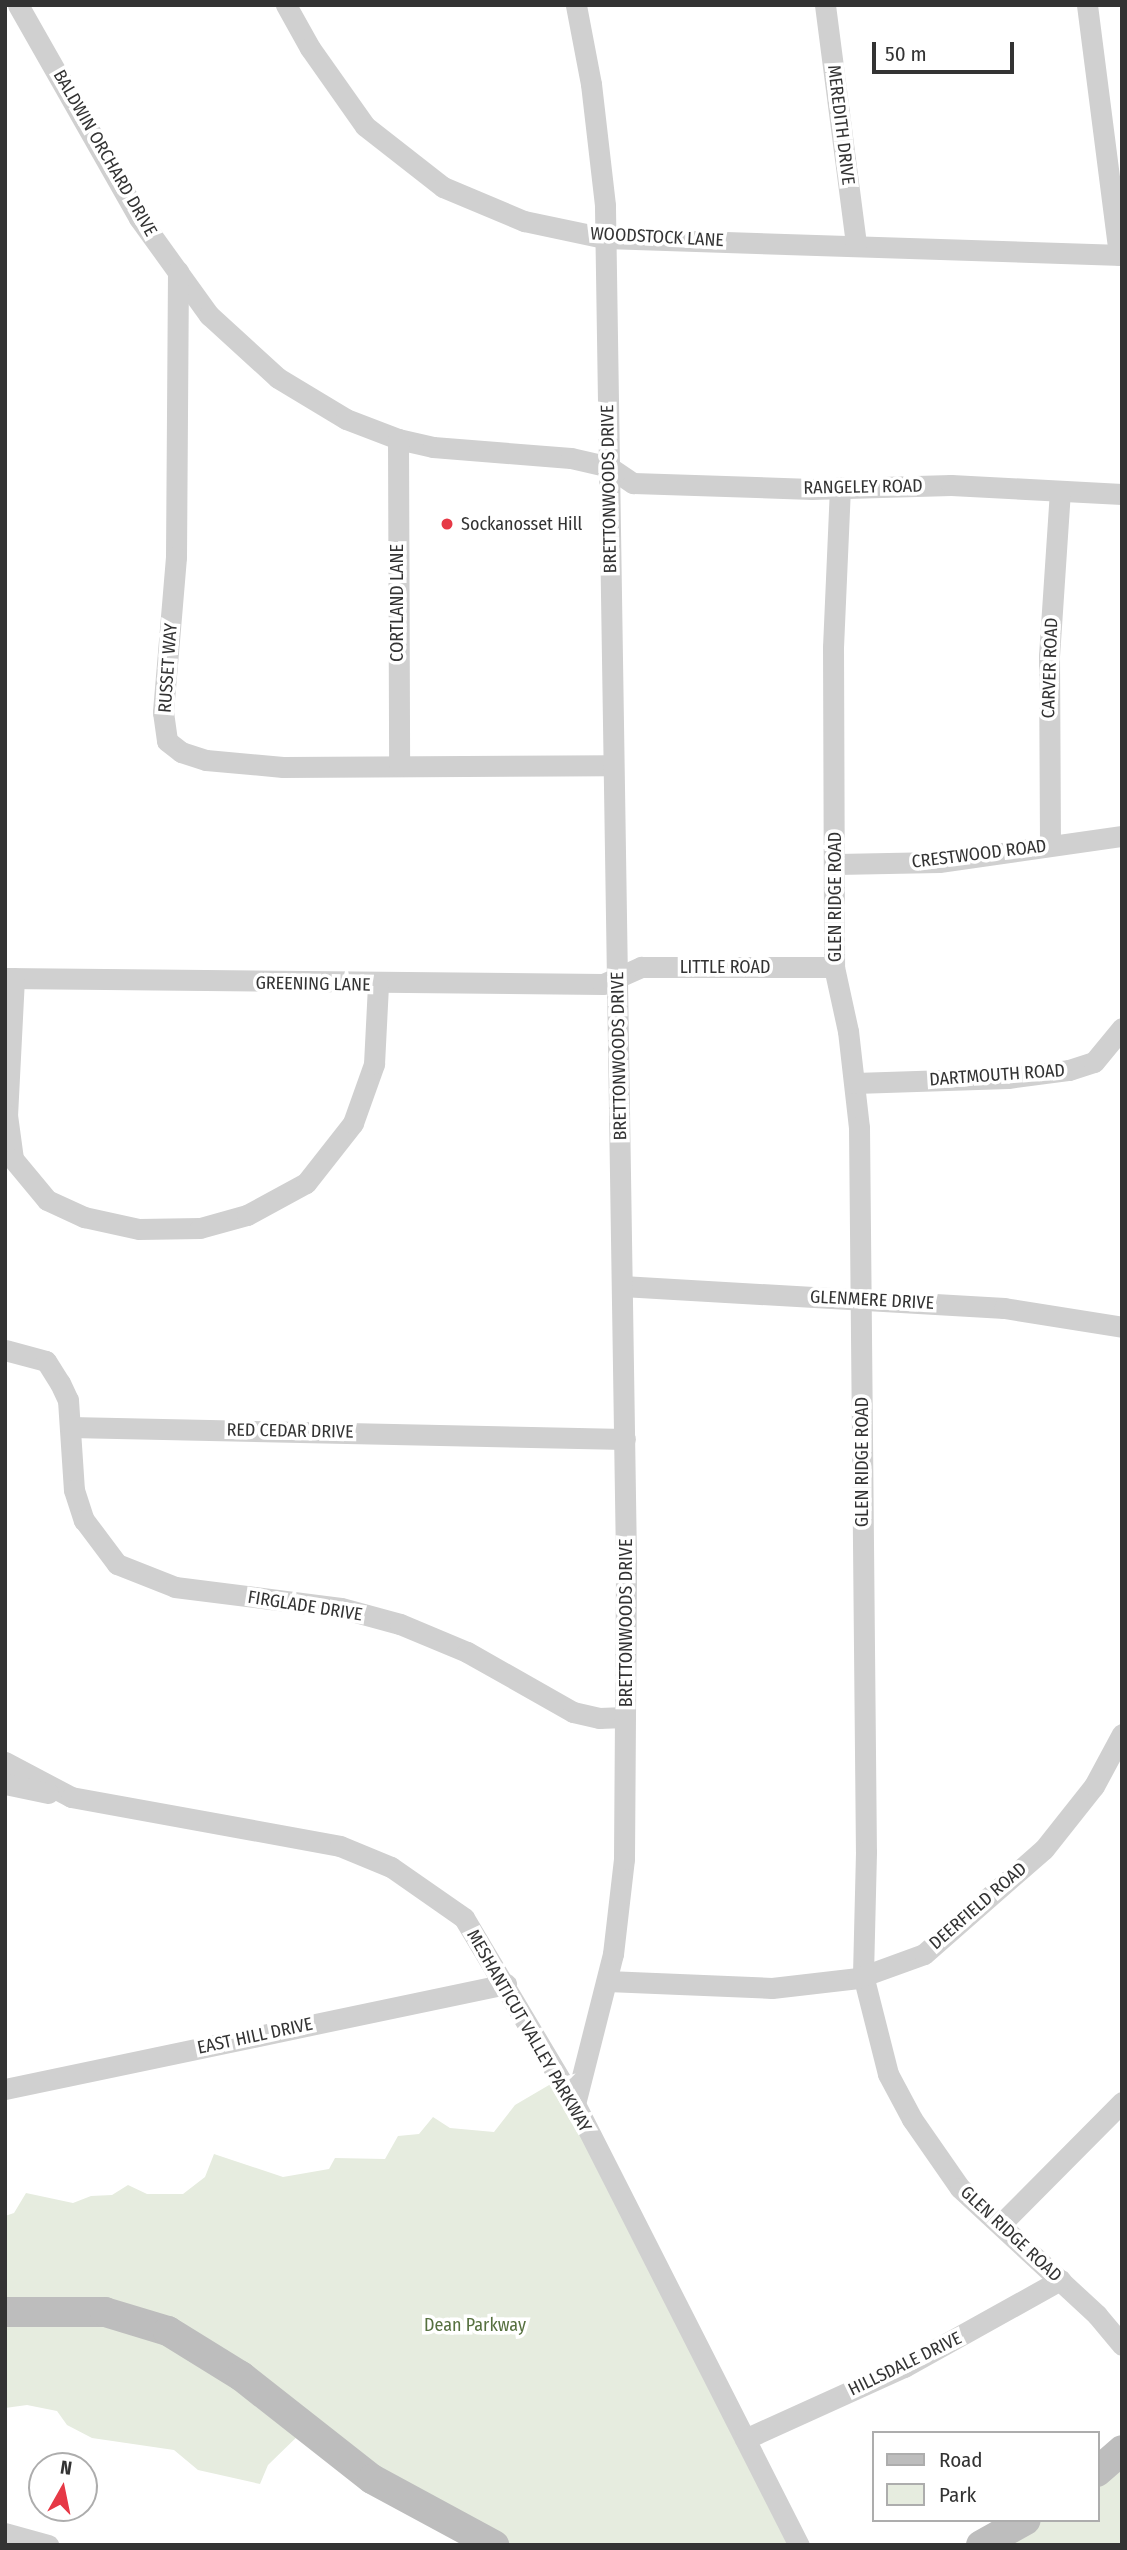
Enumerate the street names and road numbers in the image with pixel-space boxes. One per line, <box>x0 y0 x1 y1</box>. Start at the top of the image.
street label: MEREDITH DRIVE <box>823 64 859 186</box>
street label: BALDWIN ORCHARD DRIVE <box>49 66 161 240</box>
street label: WOODSTOCK LANE <box>590 223 724 251</box>
street label: BRETTONWOODS DRIVE <box>597 404 621 574</box>
street label: RANGELEY ROAD <box>803 475 923 499</box>
street label: CORTLAND LANE <box>386 544 408 662</box>
street label: CARVER ROAD <box>1037 617 1063 719</box>
street label: RUSSET WAY <box>154 622 182 714</box>
street label: GLEN RIDGE ROAD <box>824 832 846 962</box>
street label: CRESTWOOD ROAD <box>910 835 1048 873</box>
street label: LITTLE ROAD <box>680 956 770 978</box>
street label: BRETTONWOODS DRIVE <box>607 971 631 1141</box>
street label: GREENING LANE <box>255 972 371 996</box>
street label: DARTMOUTH ROAD <box>928 1059 1066 1091</box>
street label: GLENMERE DRIVE <box>810 1286 934 1314</box>
street label: GLEN RIDGE ROAD <box>851 1397 873 1527</box>
street label: RED CEDAR DRIVE <box>226 1419 354 1443</box>
street label: BRETTONWOODS DRIVE <box>615 1539 637 1707</box>
street label: FIRGLADE DRIVE <box>246 1586 364 1626</box>
street label: DEERFIELD ROAD <box>925 1858 1031 1954</box>
street label: MESHANTICUT VALLEY PARKWAY <box>462 1926 596 2136</box>
street label: EAST HILL DRIVE <box>195 2013 315 2059</box>
street label: GLEN RIDGE ROAD <box>956 2182 1066 2286</box>
street label: HILLSDALE DRIVE <box>845 2327 965 2401</box>

